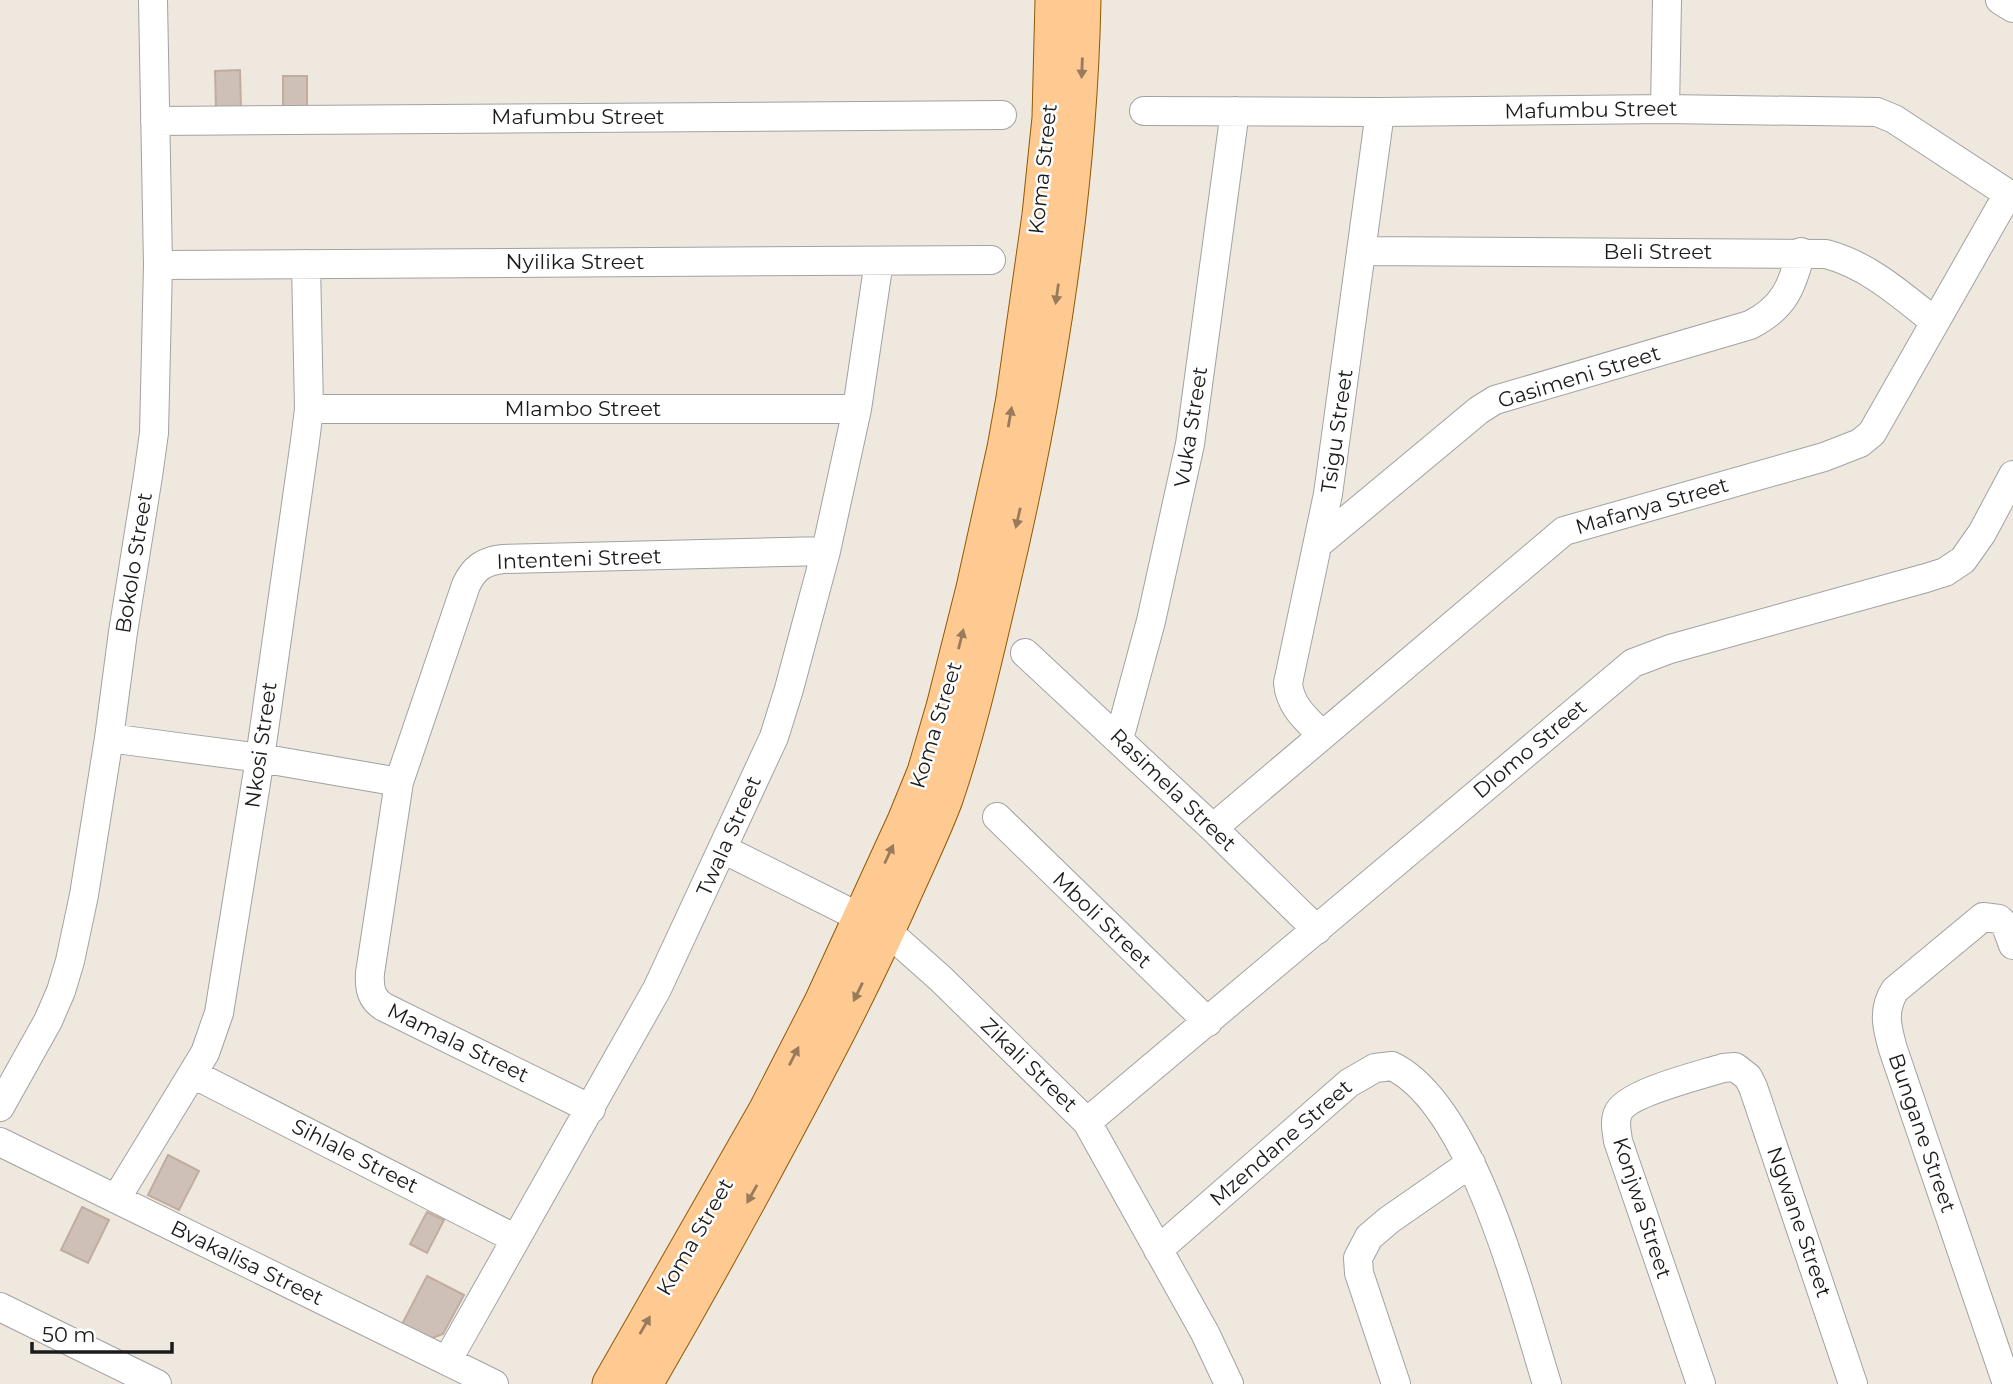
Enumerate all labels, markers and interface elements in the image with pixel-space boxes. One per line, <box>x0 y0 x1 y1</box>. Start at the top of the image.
one-way arrow <box>1076 57 1087 79</box>
street label: Mafumbu Street <box>1504 95 1678 124</box>
street label: Koma Street <box>1023 102 1062 236</box>
street label: Mafumbu Street <box>491 104 665 129</box>
street label: Beli Street <box>1604 239 1712 264</box>
street label: Nyilika Street <box>505 249 645 274</box>
one-way arrow <box>1051 283 1062 305</box>
street label: Gasimeni Street <box>1495 340 1663 413</box>
street label: Vuka Street <box>1169 365 1212 489</box>
street label: Tsigu Street <box>1315 367 1358 494</box>
street label: Mlambo Street <box>505 396 661 421</box>
one-way arrow <box>1005 406 1016 428</box>
street label: Mafanya Street <box>1573 472 1731 539</box>
street label: Bokolo Street <box>110 491 157 635</box>
one-way arrow <box>1012 507 1023 529</box>
street label: Intenteni Street <box>496 543 662 574</box>
one-way arrow <box>956 628 967 650</box>
street label: Koma Street <box>904 658 967 791</box>
street label: Nkosi Street <box>239 680 282 810</box>
street label: Dlomo Street <box>1468 694 1592 803</box>
street label: Rasimela Street <box>1105 723 1242 856</box>
street label: Twala Street <box>691 772 766 900</box>
one-way arrow <box>884 844 895 864</box>
street label: Mboli Street <box>1048 866 1157 973</box>
one-way arrow <box>852 982 863 1002</box>
street label: Mamala Street <box>383 998 533 1088</box>
street label: Zikali Street <box>976 1012 1083 1117</box>
one-way arrow <box>788 1046 799 1066</box>
street label: Bungane Street <box>1884 1050 1961 1216</box>
street label: Mzendane Street <box>1205 1074 1357 1211</box>
street label: Sihlale Street <box>288 1113 422 1198</box>
street label: Konjwa Street <box>1608 1134 1677 1282</box>
street label: Ngwane Street <box>1762 1143 1837 1300</box>
street label: Koma Street <box>651 1174 738 1300</box>
one-way arrow <box>746 1184 758 1203</box>
street label: Bvakalisa Street <box>167 1215 328 1310</box>
scale bar <box>32 1310 172 1354</box>
one-way arrow <box>638 1315 650 1335</box>
text: 50 m <box>42 1322 96 1347</box>

